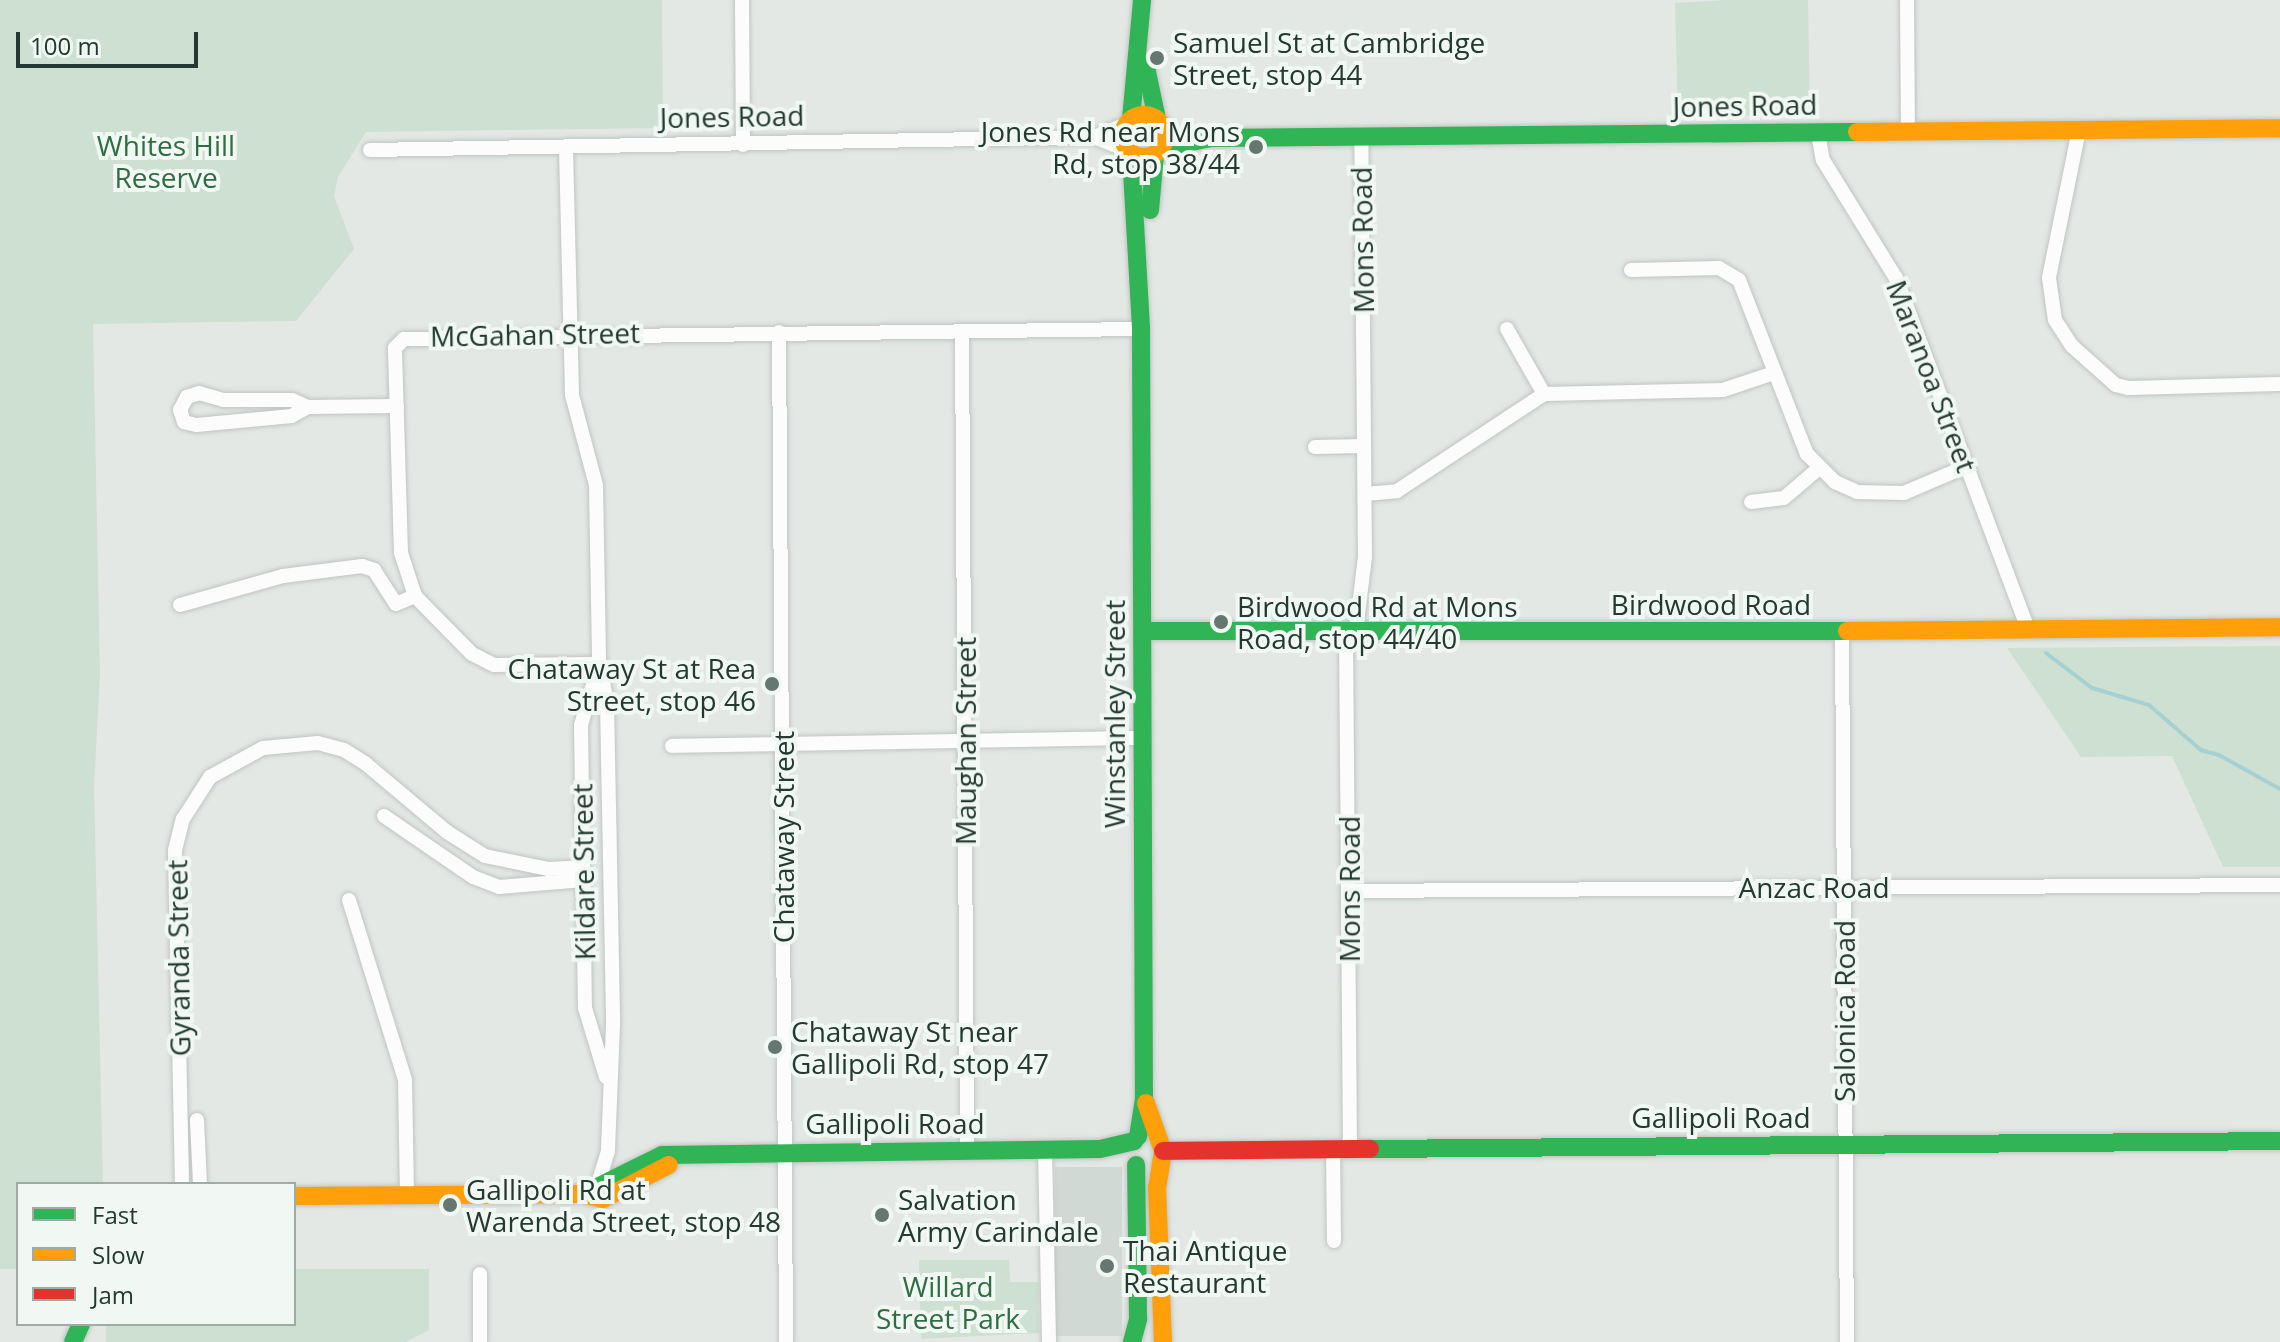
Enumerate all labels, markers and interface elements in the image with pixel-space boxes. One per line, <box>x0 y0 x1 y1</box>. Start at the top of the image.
scale bar <box>20 16 202 66</box>
place label: Samuel St at Cambridge Street, stop 44 <box>1173 25 1485 91</box>
text: 100 m <box>30 29 100 62</box>
marker: Samuel St at Cambridge Street, stop 44 <box>1148 49 1166 67</box>
street label: Jones Road <box>1672 87 1818 123</box>
street label: Jones Road <box>659 98 805 134</box>
place label: Jones Rd near Mons Rd, stop 38/44 <box>981 114 1240 180</box>
park label: Whites Hill Reserve <box>97 128 235 194</box>
marker: Jones Rd near Mons Rd, stop 38/44 <box>1247 138 1265 156</box>
street label: Mons Road <box>1344 166 1380 314</box>
street label: Maranoa Street <box>1880 275 1984 477</box>
street label: McGahan Street <box>430 315 640 353</box>
street label: Birdwood Road <box>1611 587 1811 621</box>
place label: Birdwood Rd at Mons Road, stop 44/40 <box>1237 589 1518 655</box>
street label: Winstanley Street <box>1097 600 1131 828</box>
marker: Birdwood Rd at Mons Road, stop 44/40 <box>1212 613 1230 631</box>
street label: Maughan Street <box>948 637 982 845</box>
place label: Chataway St at Rea Street, stop 46 <box>508 651 756 717</box>
marker: Chataway St at Rea Street, stop 46 <box>763 675 781 693</box>
street label: Chataway Street <box>766 731 800 943</box>
street label: Kildare Street <box>565 783 601 961</box>
street label: Mons Road <box>1332 816 1366 962</box>
street label: Gyranda Street <box>159 859 197 1057</box>
street label: Anzac Road <box>1738 870 1890 904</box>
street label: Salonica Road <box>1827 920 1861 1102</box>
place label: Chataway St near Gallipoli Rd, stop 47 <box>791 1014 1049 1080</box>
marker: Chataway St near Gallipoli Rd, stop 47 <box>766 1038 784 1056</box>
street label: Gallipoli Road <box>1631 1100 1811 1134</box>
street label: Gallipoli Road <box>805 1106 985 1140</box>
place label: Gallipoli Rd at Warenda Street, stop 48 <box>466 1172 781 1238</box>
legend <box>16 1182 296 1326</box>
place label: Salvation Army Carindale <box>898 1182 1099 1248</box>
marker: Gallipoli Rd at Warenda Street, stop 48 <box>441 1196 459 1214</box>
text: Fast <box>92 1198 138 1231</box>
marker: Salvation Army Carindale <box>873 1206 891 1224</box>
place label: Thai Antique Restaurant <box>1123 1233 1287 1299</box>
text: Slow <box>92 1238 144 1271</box>
marker: Thai Antique Restaurant <box>1098 1257 1116 1275</box>
park label: Willard Street Park <box>876 1269 1020 1335</box>
text: Jam <box>92 1278 134 1311</box>

